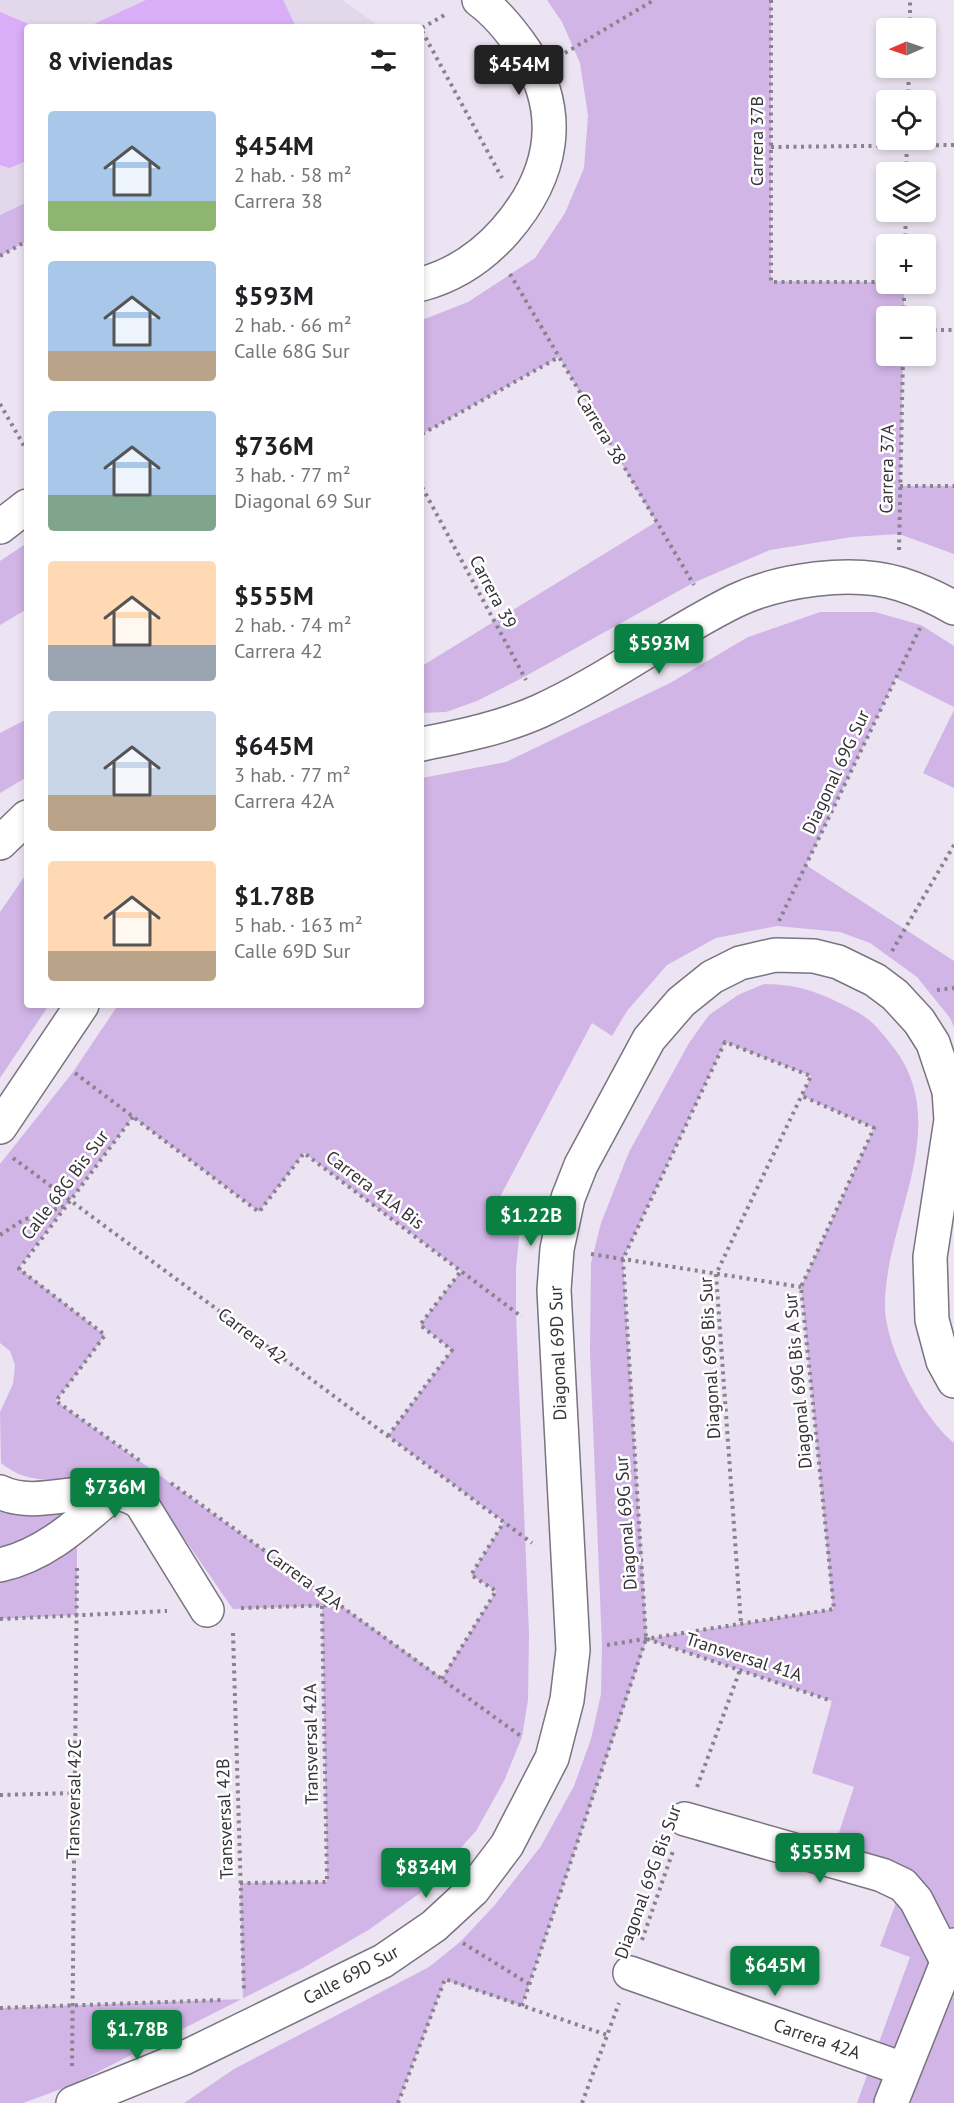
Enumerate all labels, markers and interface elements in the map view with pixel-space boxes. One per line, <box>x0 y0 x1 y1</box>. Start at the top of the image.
north arrow <box>876 18 936 78</box>
map controls <box>876 18 936 366</box>
text: 8 viviendas <box>48 44 173 77</box>
icon: filters <box>367 44 400 77</box>
pin: $454M <box>477 45 561 96</box>
text: $454M <box>488 51 550 77</box>
button: locate <box>876 90 936 150</box>
street label: Carrera 37B <box>745 96 768 186</box>
text: $454M <box>234 129 314 162</box>
icon: home <box>96 135 168 207</box>
text: 2 hab. · 58 m² <box>234 162 352 188</box>
button: layers <box>876 162 936 222</box>
text: Carrera 38 <box>234 188 323 214</box>
button: + <box>876 234 936 294</box>
text: $593M <box>234 279 314 312</box>
icon: home <box>96 285 168 357</box>
button: − <box>876 306 936 366</box>
text: 2 hab. · 66 m² <box>234 312 352 338</box>
text: Calle 68G Sur <box>234 338 350 364</box>
street label: Carrera 38 <box>571 389 632 469</box>
street label: Carrera 37A <box>874 424 899 514</box>
text: $736M <box>234 429 314 462</box>
icon: home <box>96 435 168 507</box>
text: 3 hab. · 77 m² <box>234 462 351 488</box>
text: Diagonal 69 Sur <box>234 488 371 514</box>
street label: Carrera 39 <box>465 551 522 632</box>
text: $555M <box>234 579 314 612</box>
icon: home <box>96 585 168 657</box>
text: 2 hab. · 74 m² <box>234 612 352 638</box>
pin: $593M <box>617 624 701 675</box>
text: $593M <box>628 630 690 656</box>
text: Carrera 42 <box>234 638 323 664</box>
street label: Diagonal 69G Sur <box>797 706 874 838</box>
text: $645M <box>234 729 314 762</box>
icon: home <box>96 735 168 807</box>
text: 3 hab. · 77 m² <box>234 762 351 788</box>
text: Carrera 42A <box>234 788 334 814</box>
text: $1.78B <box>234 879 315 912</box>
icon: home <box>96 885 168 957</box>
text: 5 hab. · 163 m² <box>234 912 363 938</box>
text: Calle 69D Sur <box>234 938 351 964</box>
street label: Calle 68G Bis Sur <box>16 1125 113 1244</box>
street label: Carrera 41A Bis <box>322 1145 429 1234</box>
pin: $1.22B <box>482 1196 580 1247</box>
text: $1.22B <box>500 1202 562 1228</box>
street label: Diagonal 69G Bis Sur <box>694 1276 725 1440</box>
street label: Diagonal 69D Sur <box>544 1285 571 1421</box>
street label: Diagonal 69G Bis A Sur <box>778 1292 817 1470</box>
street label: Carrera 42 <box>214 1302 291 1369</box>
street label: Diagonal 69G Sur <box>609 1455 642 1591</box>
pin: $736M <box>73 1468 157 1519</box>
text: $736M <box>84 1474 146 1500</box>
street label: Carrera 42A <box>261 1543 348 1615</box>
street label: Transversal 41A <box>683 1627 806 1686</box>
street label: Transversal 42A <box>298 1683 323 1805</box>
street label: Transversal 42C <box>61 1738 86 1860</box>
street label: Transversal 42B <box>211 1758 238 1880</box>
street label: Diagonal 69G Bis Sur <box>609 1802 686 1962</box>
pin: $555M <box>778 1833 862 1884</box>
text: $555M <box>789 1839 851 1865</box>
pin: $834M <box>384 1848 468 1899</box>
text: $834M <box>395 1854 457 1880</box>
street label: Calle 69D Sur <box>299 1940 402 2009</box>
pin: $645M <box>733 1946 817 1997</box>
text: $645M <box>744 1952 806 1978</box>
pin: $1.78B <box>88 2010 186 2061</box>
street label: Carrera 42A <box>771 2013 864 2064</box>
text: $1.78B <box>106 2016 168 2042</box>

